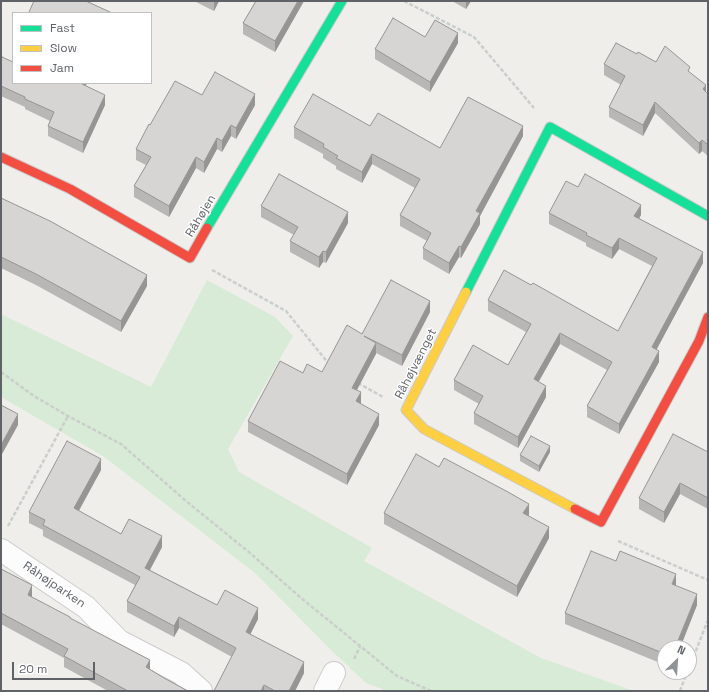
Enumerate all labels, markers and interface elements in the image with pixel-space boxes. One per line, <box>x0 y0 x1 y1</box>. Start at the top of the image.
legend <box>12 12 152 84</box>
text: Fast <box>50 20 75 36</box>
text: Slow <box>50 40 77 56</box>
text: Jam <box>50 60 74 76</box>
street label: Råhøjen <box>183 192 219 240</box>
street label: Råhøjvænget <box>392 326 440 402</box>
street label: Råhøjparken <box>20 559 88 611</box>
north arrow <box>657 640 697 680</box>
text: N <box>675 642 688 658</box>
scale bar <box>14 654 97 680</box>
text: 20 m <box>19 661 47 677</box>

